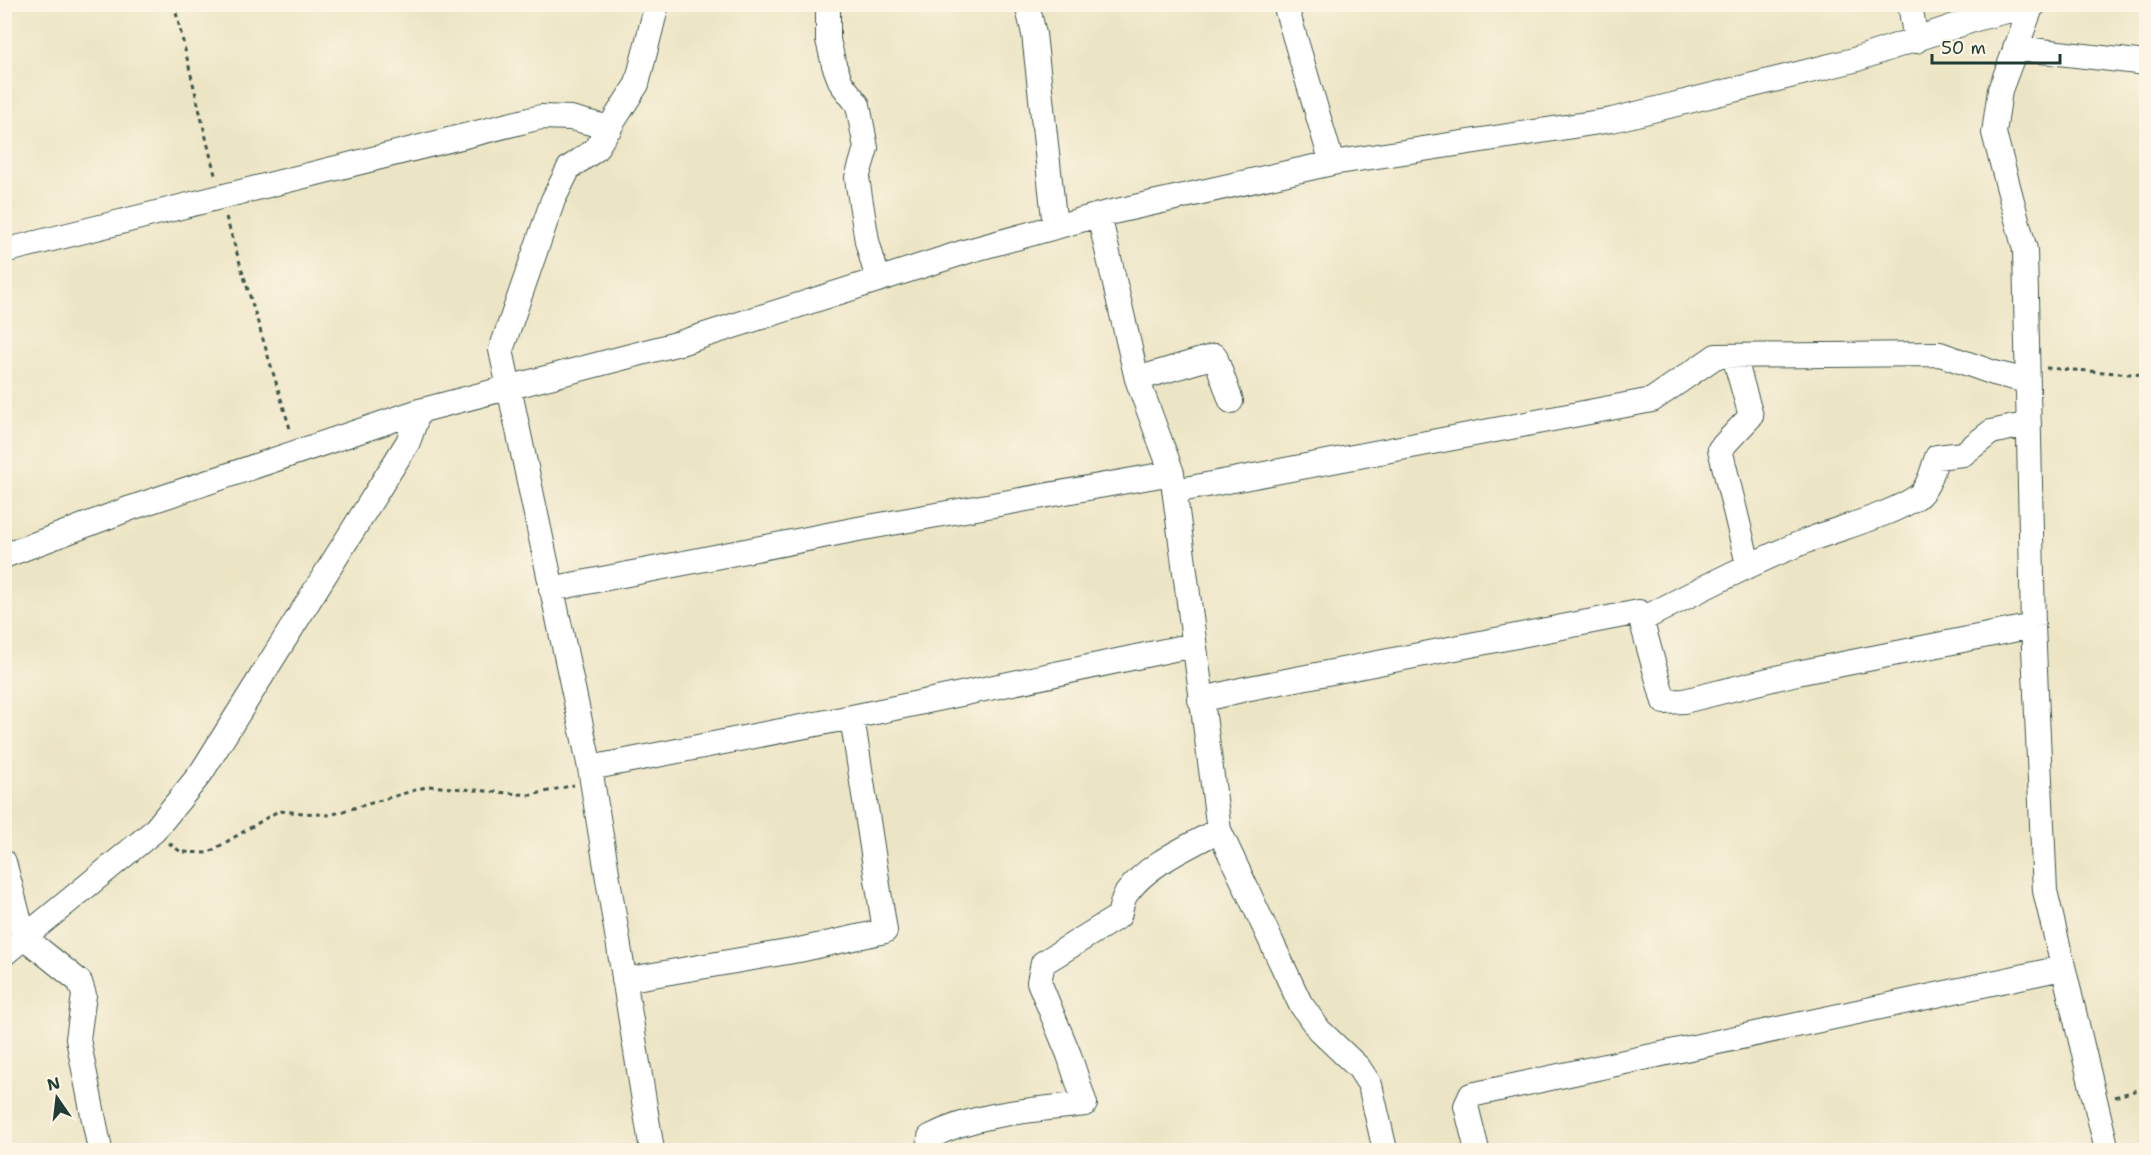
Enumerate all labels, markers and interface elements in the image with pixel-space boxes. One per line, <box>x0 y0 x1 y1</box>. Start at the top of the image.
scale bar <box>1932 27 2060 65</box>
text: 50 m <box>1941 36 1986 60</box>
north arrow <box>27 1068 87 1128</box>
text: N <box>45 1072 62 1096</box>

